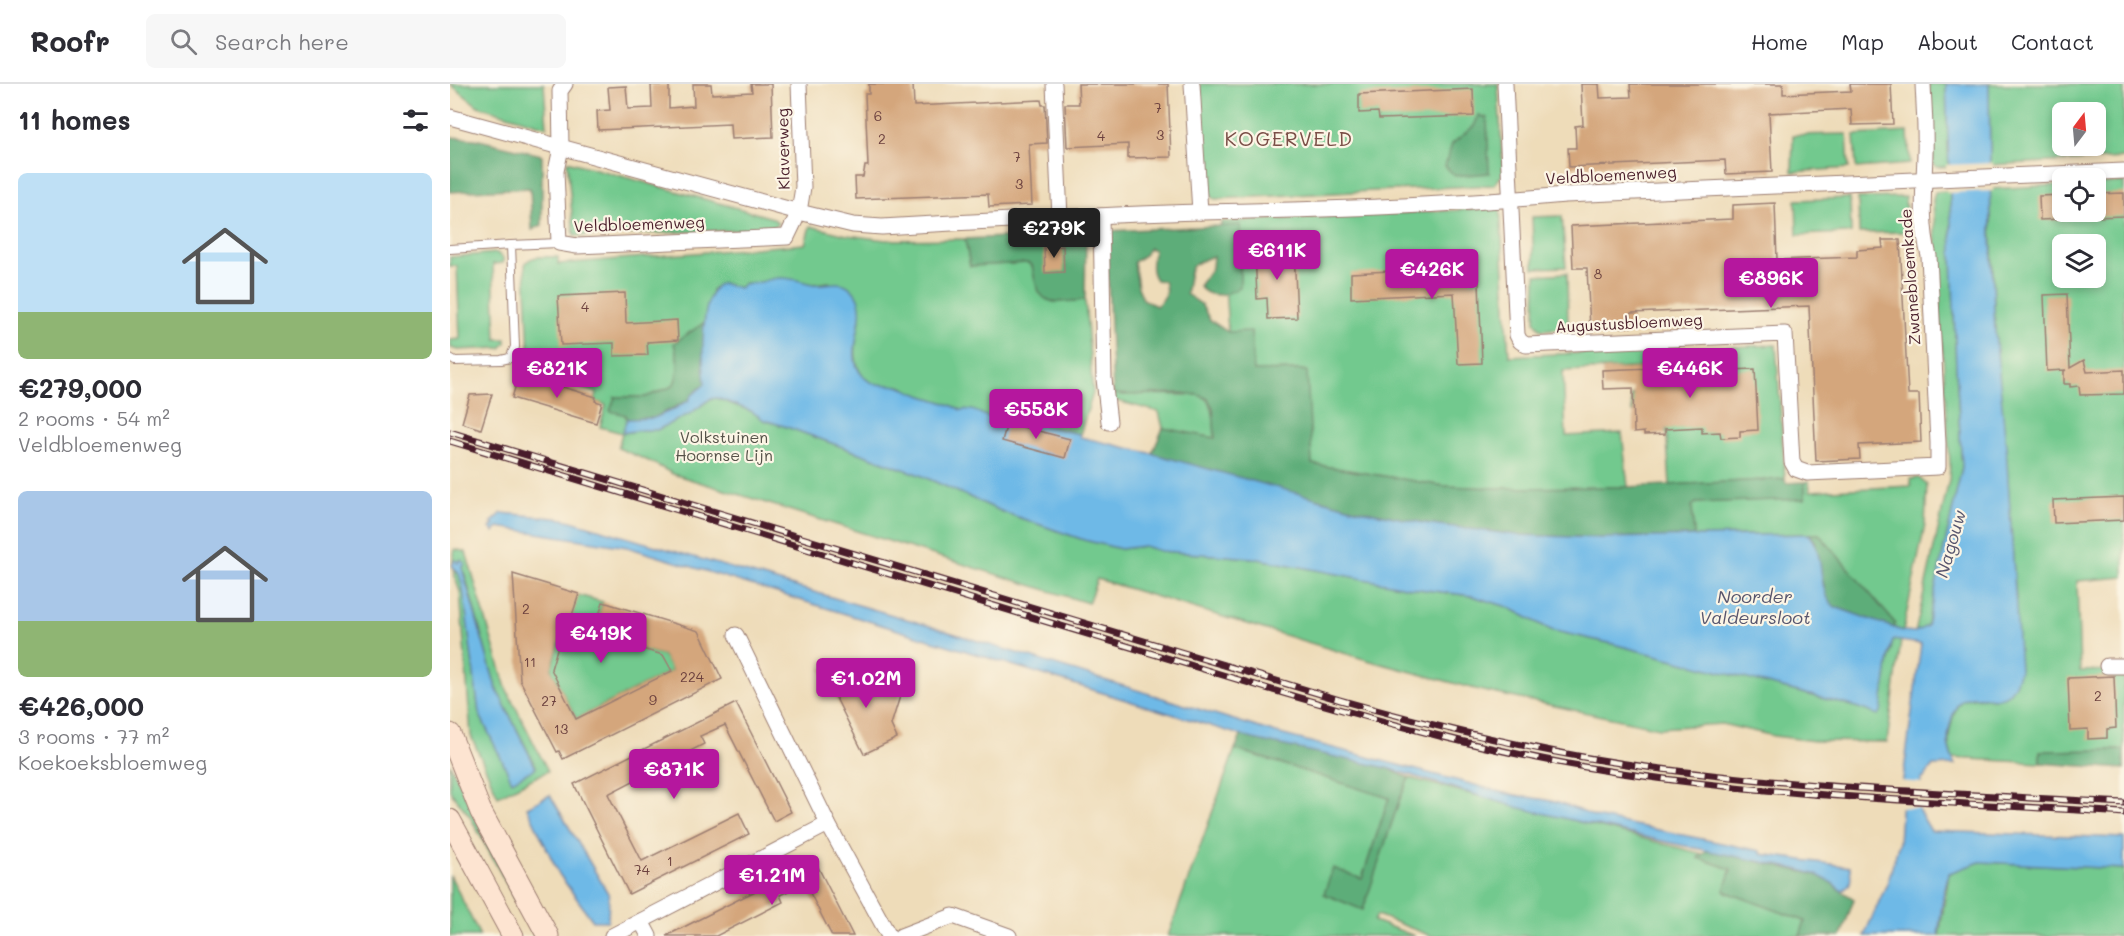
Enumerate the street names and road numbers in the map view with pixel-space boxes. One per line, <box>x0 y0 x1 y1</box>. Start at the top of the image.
street label: Klaverweg <box>771 108 794 190</box>
street label: Veldbloemenweg <box>1545 161 1677 188</box>
street label: Zwanebloemkade <box>1894 208 1925 346</box>
street label: Veldbloemenweg <box>573 211 705 236</box>
street label: Augustusbloemweg <box>1555 308 1703 337</box>

